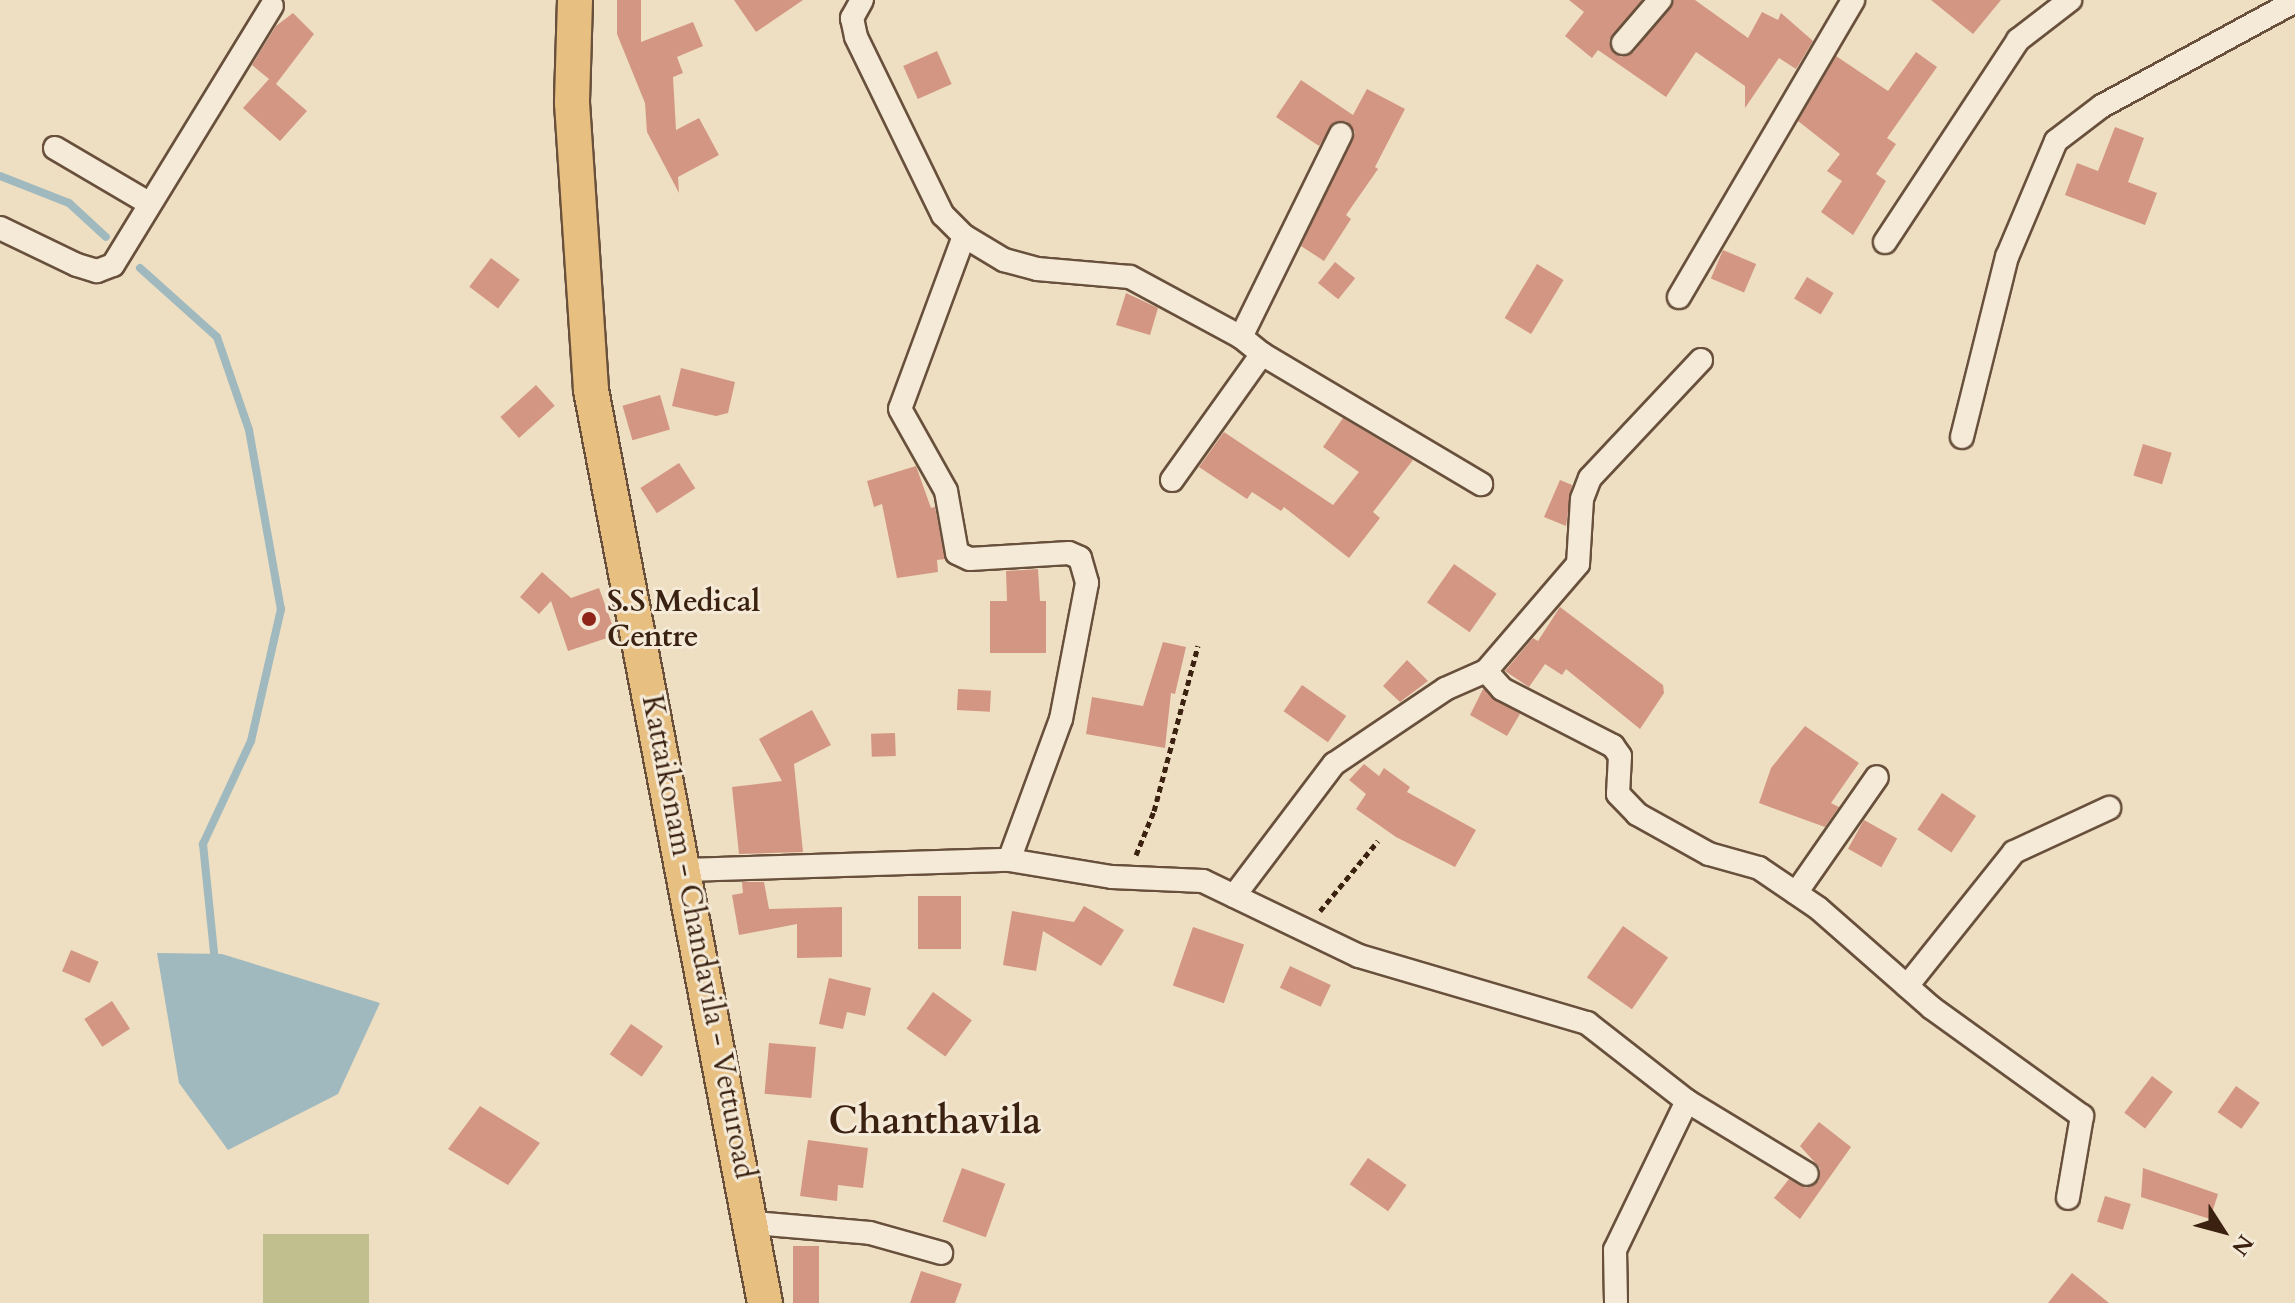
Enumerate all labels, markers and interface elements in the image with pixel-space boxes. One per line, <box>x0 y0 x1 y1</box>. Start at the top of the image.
place label: S.S Medical Centre <box>607 584 760 654</box>
marker: S.S Medical Centre <box>578 608 600 630</box>
street label: Kattaikonam - Chandavila - Vetturoad <box>633 692 763 1182</box>
district label: Chanthavila <box>829 1099 1041 1145</box>
north arrow <box>2183 1191 2263 1271</box>
text: N <box>2225 1229 2260 1262</box>

